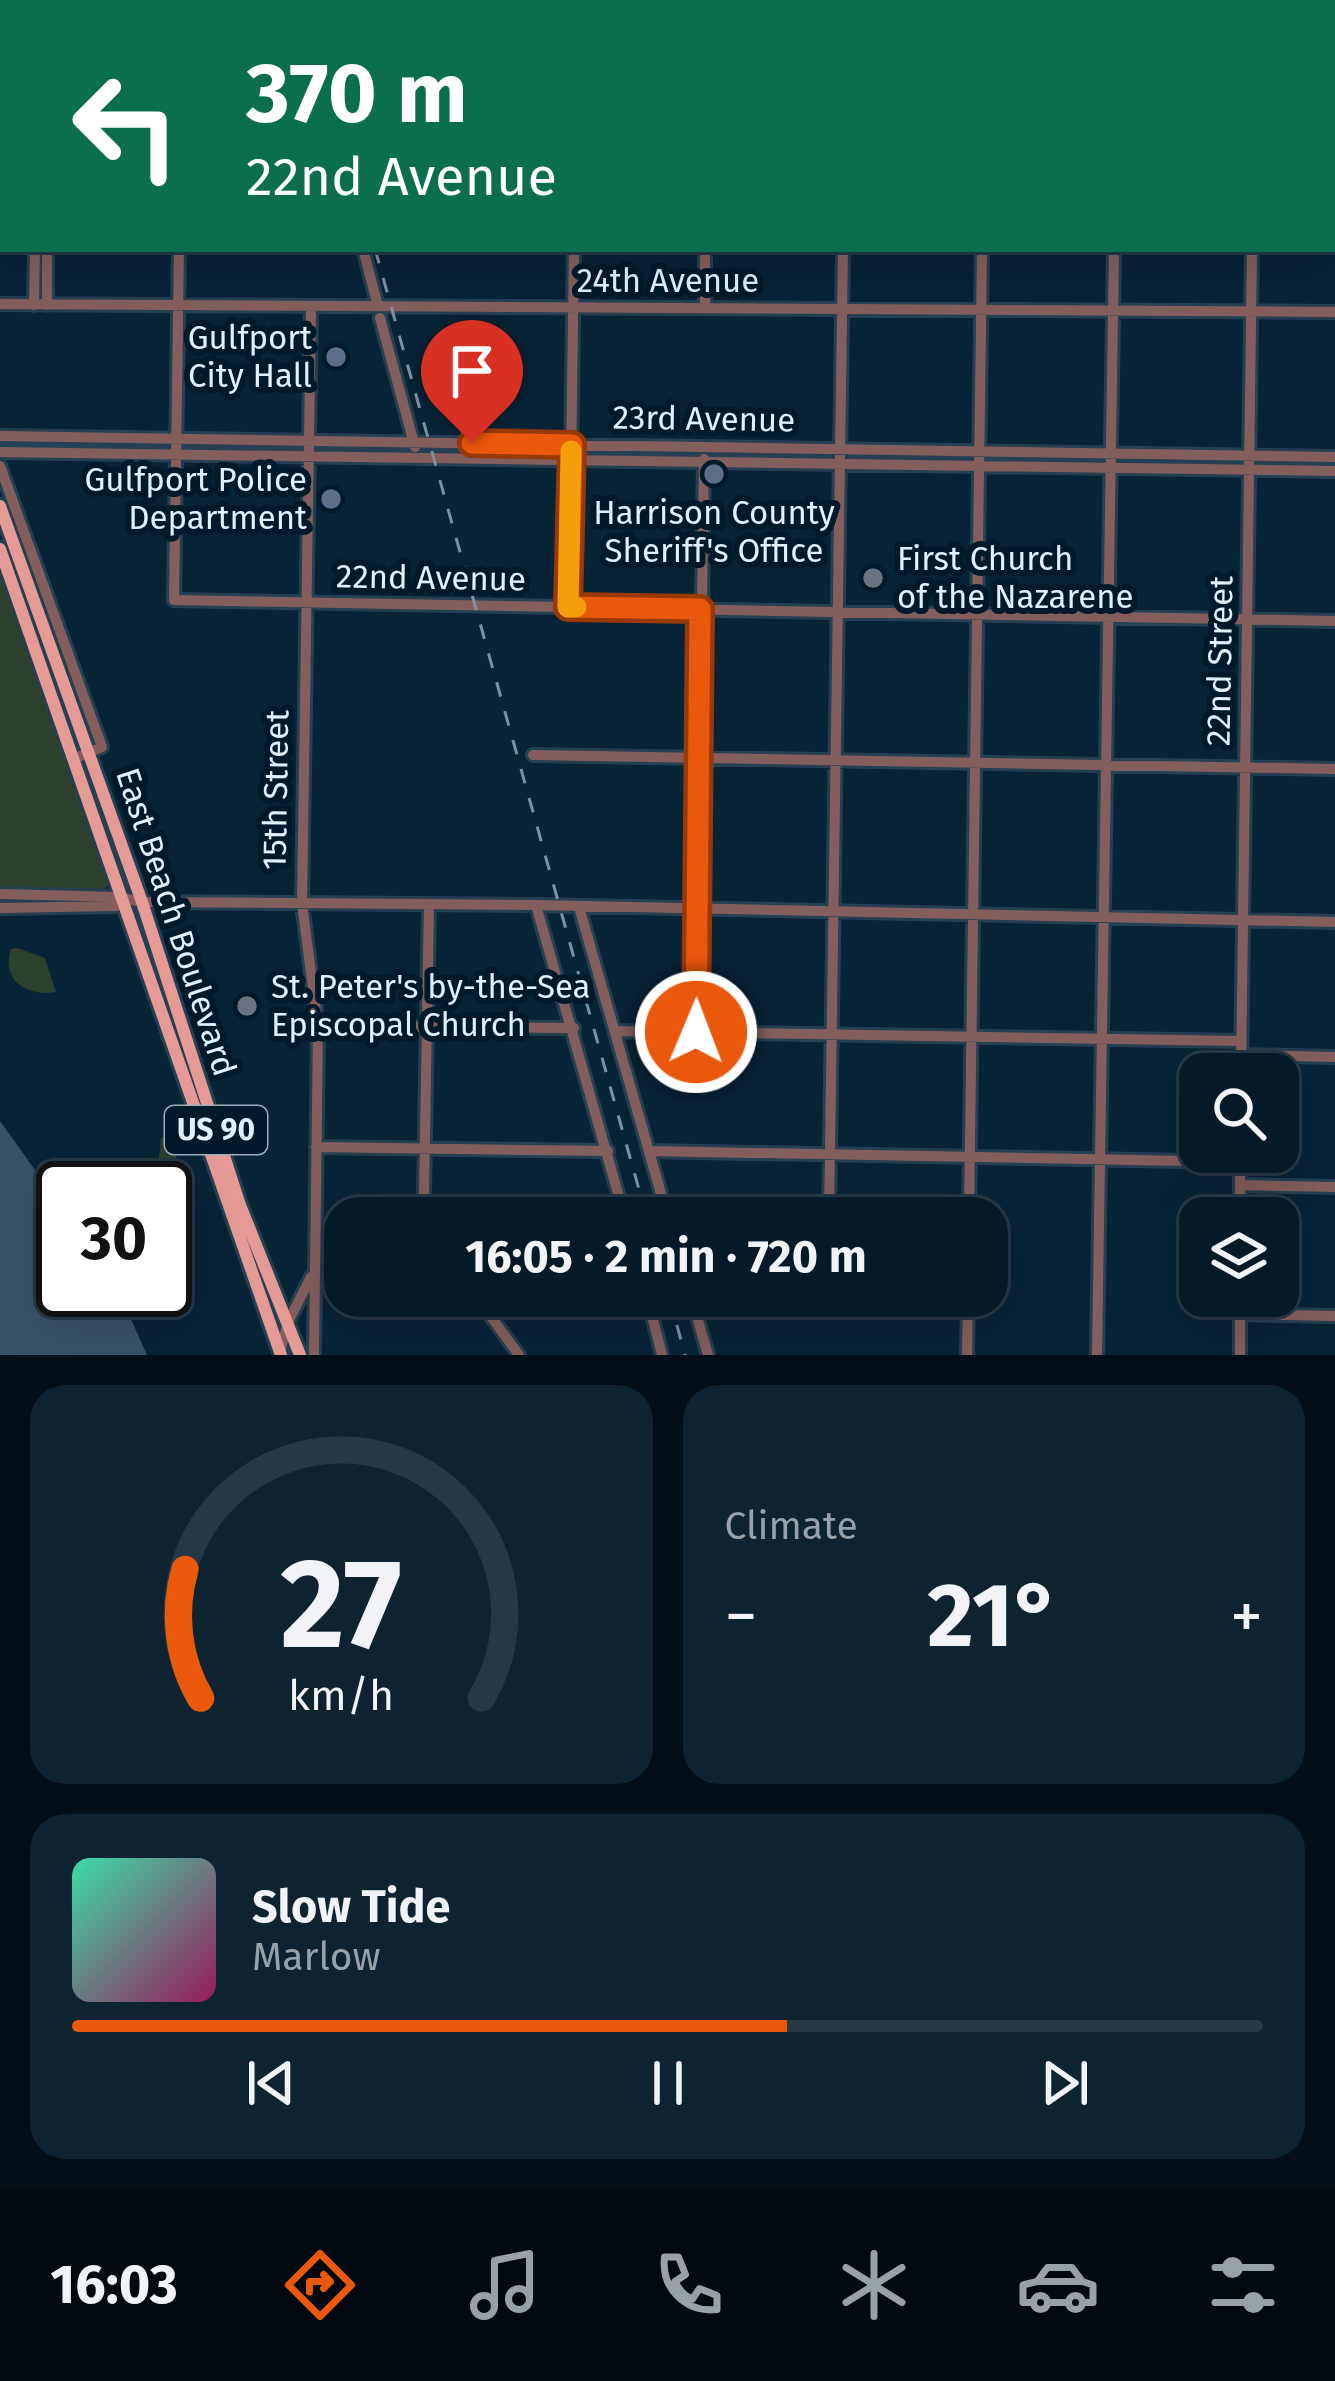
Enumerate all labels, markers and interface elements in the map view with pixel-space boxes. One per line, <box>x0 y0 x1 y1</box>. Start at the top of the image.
text: 370 m <box>246 43 468 144</box>
icon: left <box>48 48 204 204</box>
text: 22nd Avenue <box>246 145 557 209</box>
street label: 24th Avenue <box>577 261 759 301</box>
place label: Gulfport City Hall <box>188 318 312 396</box>
pin <box>421 320 523 443</box>
icon: arrive <box>439 338 505 404</box>
marker: Gulfport City Hall <box>323 344 349 370</box>
street label: 23rd Avenue <box>612 397 796 441</box>
place label: Gulfport Police Department <box>84 460 307 538</box>
marker: Harrison County Sheriff's Office <box>701 461 727 487</box>
marker: Gulfport Police Department <box>318 486 344 512</box>
place label: Harrison County Sheriff's Office <box>593 493 835 571</box>
place label: First Church of the Nazarene <box>897 539 1133 617</box>
street label: 22nd Avenue <box>336 556 526 600</box>
marker: First Church of the Nazarene <box>860 565 886 591</box>
street label: 22nd Street <box>1199 576 1241 746</box>
street label: 15th Street <box>255 710 297 870</box>
street label: East Beach Boulevard <box>107 763 245 1081</box>
place label: St. Peter's by-the-Sea Episcopal Church <box>271 967 591 1045</box>
position arrow <box>633 969 759 1095</box>
marker: St. Peter's by-the-Sea Episcopal Church <box>234 993 260 1019</box>
map controls <box>1179 1053 1299 1317</box>
button: search <box>1179 1053 1299 1173</box>
road number: US 90 <box>165 1106 267 1154</box>
speed limit sign: 30 <box>36 1161 192 1317</box>
button: layers <box>1179 1197 1299 1317</box>
text: 16:05 · 2 min · 720 m <box>465 1230 867 1284</box>
text: Climate <box>725 1503 858 1549</box>
text: 27 <box>280 1530 402 1680</box>
text: 21° <box>927 1562 1060 1670</box>
text: − <box>725 1577 758 1656</box>
text: + <box>1230 1577 1263 1656</box>
text: km/h <box>288 1669 394 1720</box>
text: Slow Tide <box>252 1880 450 1934</box>
text: Marlow <box>252 1934 381 1980</box>
icon: previous <box>238 2050 304 2116</box>
icon: pause <box>635 2050 701 2116</box>
icon: next <box>1032 2050 1098 2116</box>
icon: directions <box>278 2243 362 2327</box>
icon: music <box>463 2243 547 2327</box>
icon: phone <box>647 2243 731 2327</box>
icon: climate <box>832 2243 916 2327</box>
icon: car <box>1016 2243 1100 2327</box>
icon: filters <box>1201 2243 1285 2327</box>
text: 16:03 <box>50 2253 178 2317</box>

